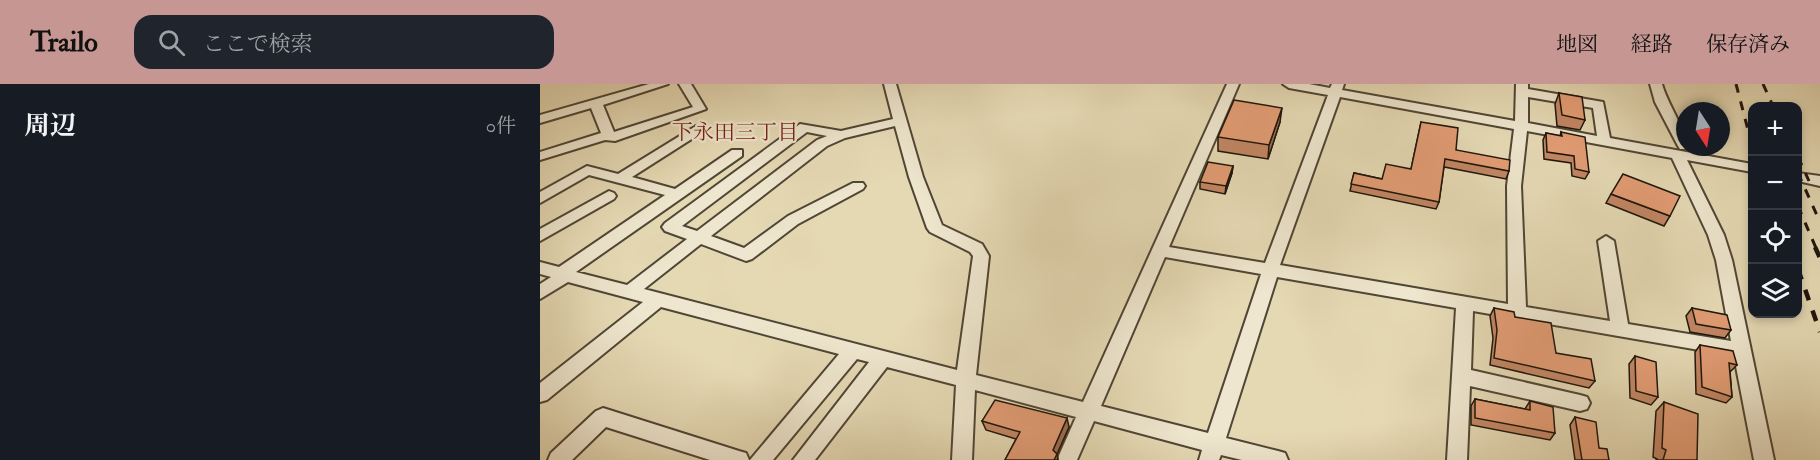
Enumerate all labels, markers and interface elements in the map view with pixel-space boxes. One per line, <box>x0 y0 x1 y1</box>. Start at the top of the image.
search box <box>134 15 554 69</box>
text: Trailo <box>30 25 98 60</box>
icon: search <box>155 26 188 59</box>
text: ここで検索 <box>203 30 313 58</box>
text: 地図 <box>1556 31 1598 58</box>
text: 経路 <box>1631 31 1673 58</box>
text: 保存済み <box>1706 31 1790 58</box>
north arrow <box>1676 102 1730 156</box>
map controls <box>1748 102 1802 318</box>
button: + <box>1748 102 1802 156</box>
text: 周辺 <box>24 110 76 142</box>
text: 0件 <box>486 113 516 138</box>
district label: 下永田三丁目 <box>672 119 798 146</box>
button: − <box>1748 156 1802 210</box>
button: locate <box>1748 210 1802 264</box>
button: layers <box>1748 264 1802 318</box>

